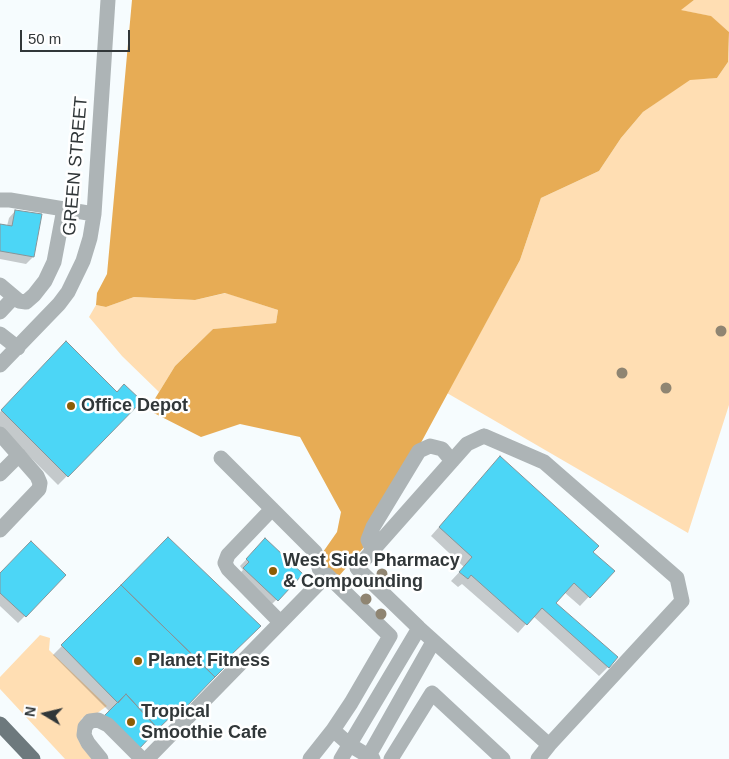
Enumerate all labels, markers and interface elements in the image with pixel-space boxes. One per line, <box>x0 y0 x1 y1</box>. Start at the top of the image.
scale bar <box>22 20 132 52</box>
text: 50 m <box>28 30 61 47</box>
street label: GREEN STREET <box>59 95 93 237</box>
place label: Office Depot <box>81 395 188 417</box>
marker: Office Depot <box>65 400 77 412</box>
place label: West Side Pharmacy & Compounding <box>283 550 460 592</box>
marker: West Side Pharmacy & Compounding <box>267 565 279 577</box>
place label: Planet Fitness <box>148 650 270 672</box>
marker: Planet Fitness <box>132 655 144 667</box>
north arrow <box>20 689 70 739</box>
place label: Tropical Smoothie Cafe <box>141 701 267 744</box>
text: N <box>21 705 39 718</box>
marker: Tropical Smoothie Cafe <box>125 716 137 728</box>

